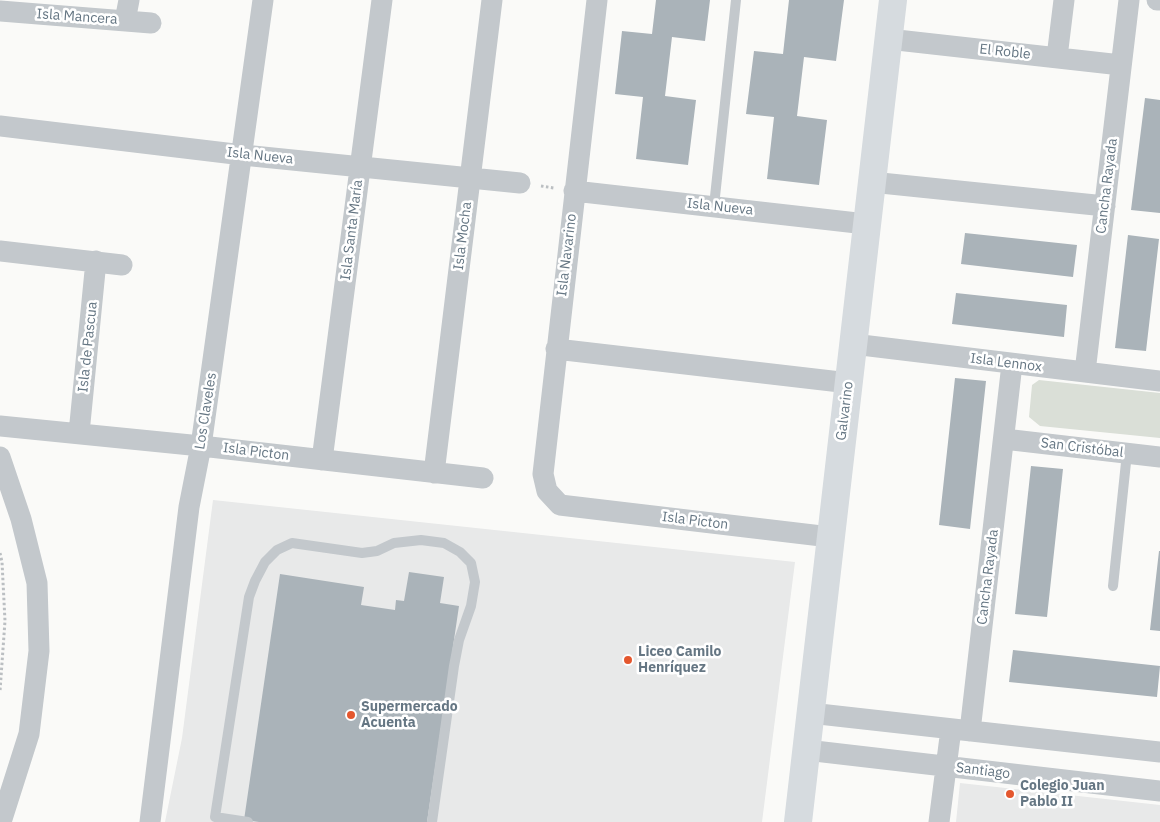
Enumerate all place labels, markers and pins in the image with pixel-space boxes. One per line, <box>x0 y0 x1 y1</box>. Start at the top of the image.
place label: Liceo Camilo Henríquez <box>638 644 721 676</box>
marker: Liceo Camilo Henríquez <box>622 654 634 666</box>
place label: Supermercado Acuenta <box>361 699 458 732</box>
marker: Supermercado Acuenta <box>345 709 357 721</box>
place label: Colegio Juan Pablo II <box>1020 778 1105 810</box>
marker: Colegio Juan Pablo II <box>1004 788 1016 800</box>

